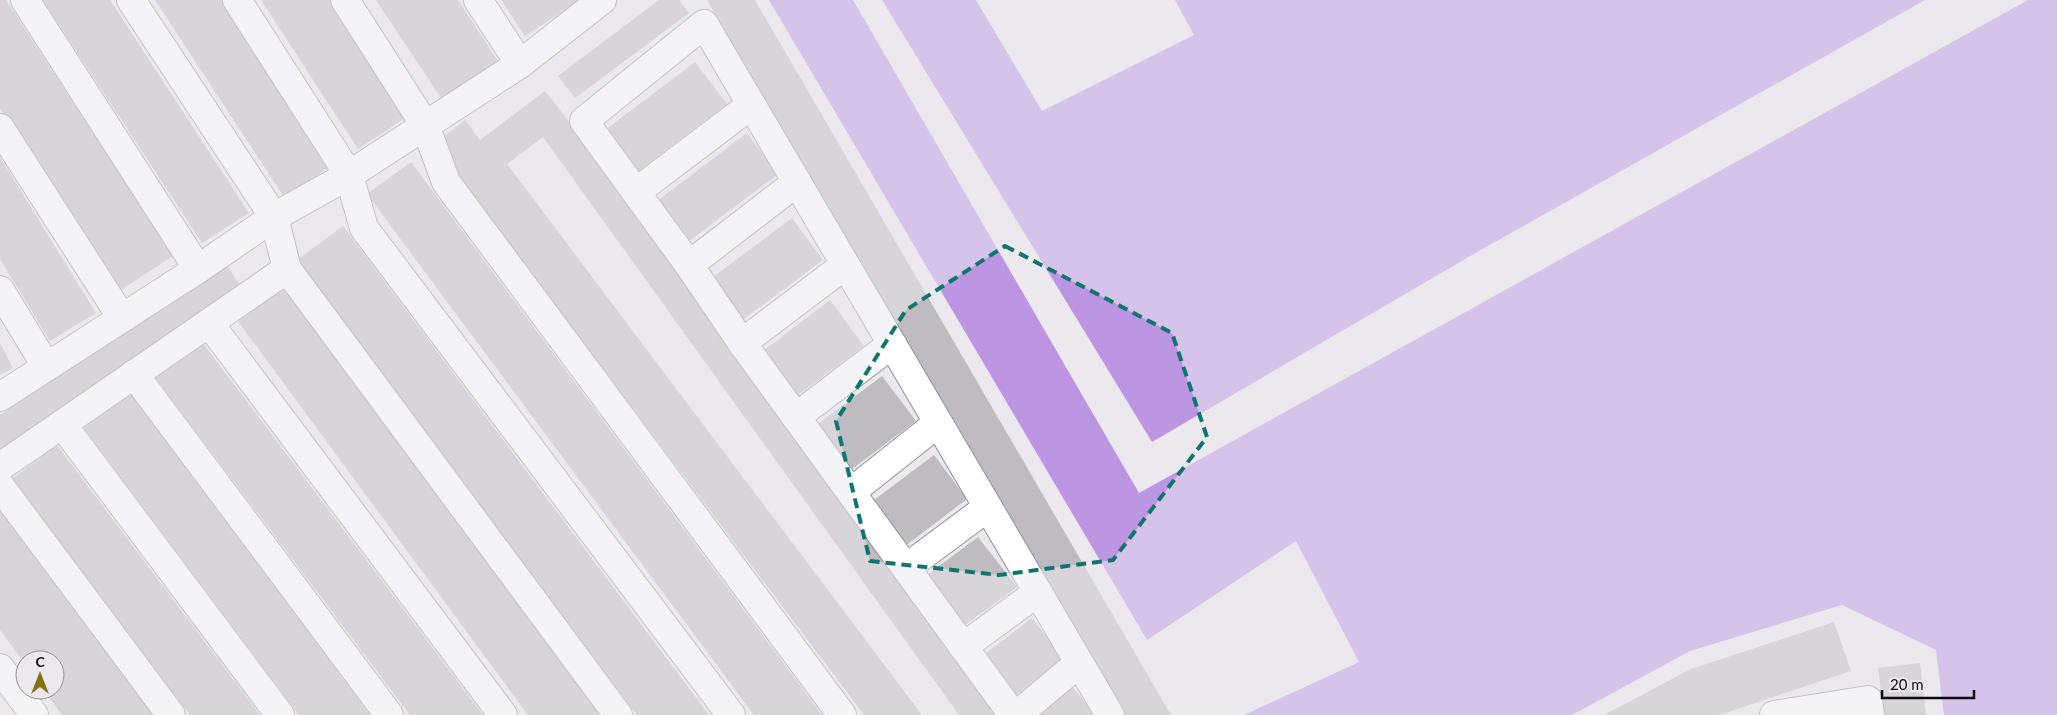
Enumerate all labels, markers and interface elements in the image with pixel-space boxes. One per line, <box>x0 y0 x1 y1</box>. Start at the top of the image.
north arrow <box>15 650 65 700</box>
text: С <box>35 653 45 670</box>
scale bar <box>1882 668 1974 700</box>
text: 20 m <box>1890 675 1924 693</box>

